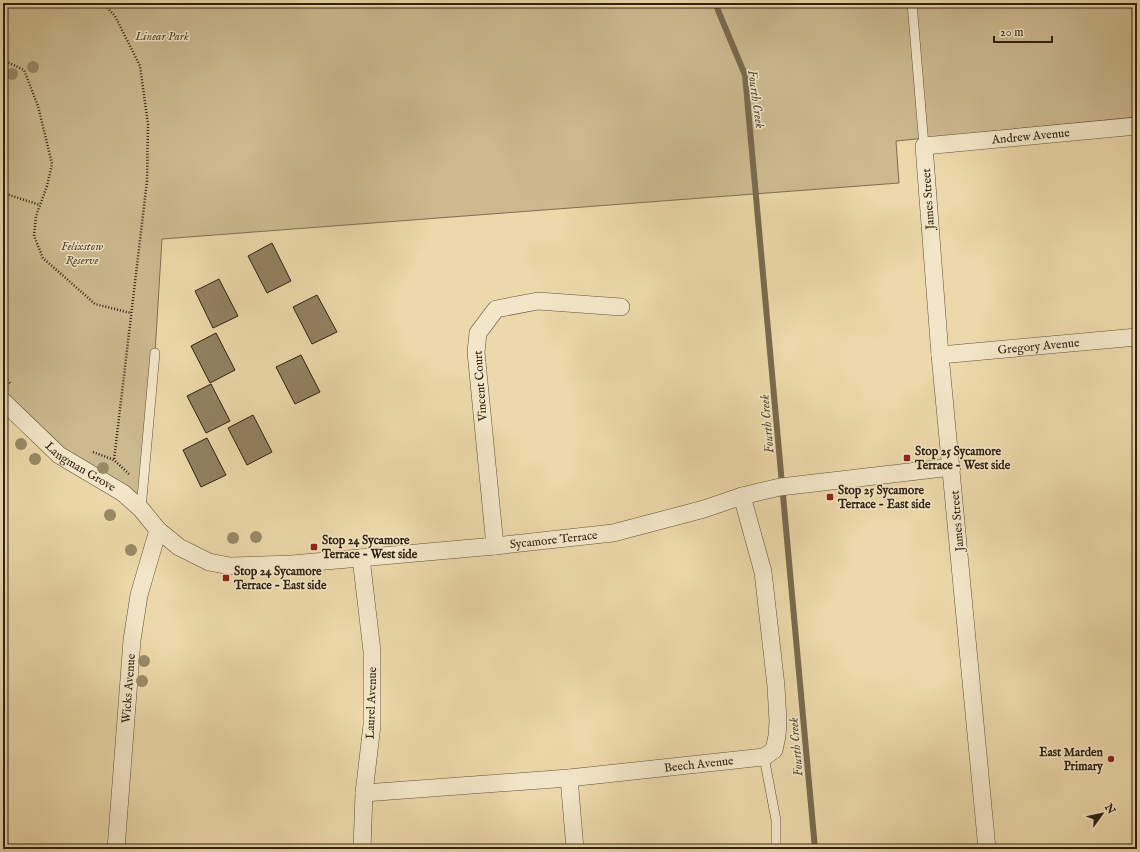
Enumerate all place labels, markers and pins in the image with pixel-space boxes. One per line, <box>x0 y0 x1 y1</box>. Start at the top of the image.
place label: Stop 25 Sycamore Terrace - West side <box>914 444 1011 473</box>
marker: Stop 25 Sycamore Terrace - West side <box>902 453 912 463</box>
place label: Stop 25 Sycamore Terrace - East side <box>837 483 931 512</box>
marker: Stop 25 Sycamore Terrace - East side <box>825 492 835 502</box>
place label: Stop 24 Sycamore Terrace - West side <box>321 533 418 562</box>
marker: Stop 24 Sycamore Terrace - West side <box>309 542 319 552</box>
place label: Stop 24 Sycamore Terrace - East side <box>233 564 327 593</box>
marker: Stop 24 Sycamore Terrace - East side <box>221 573 231 583</box>
place label: East Marden Primary <box>1039 745 1104 775</box>
marker: East Marden Primary <box>1106 754 1116 764</box>

